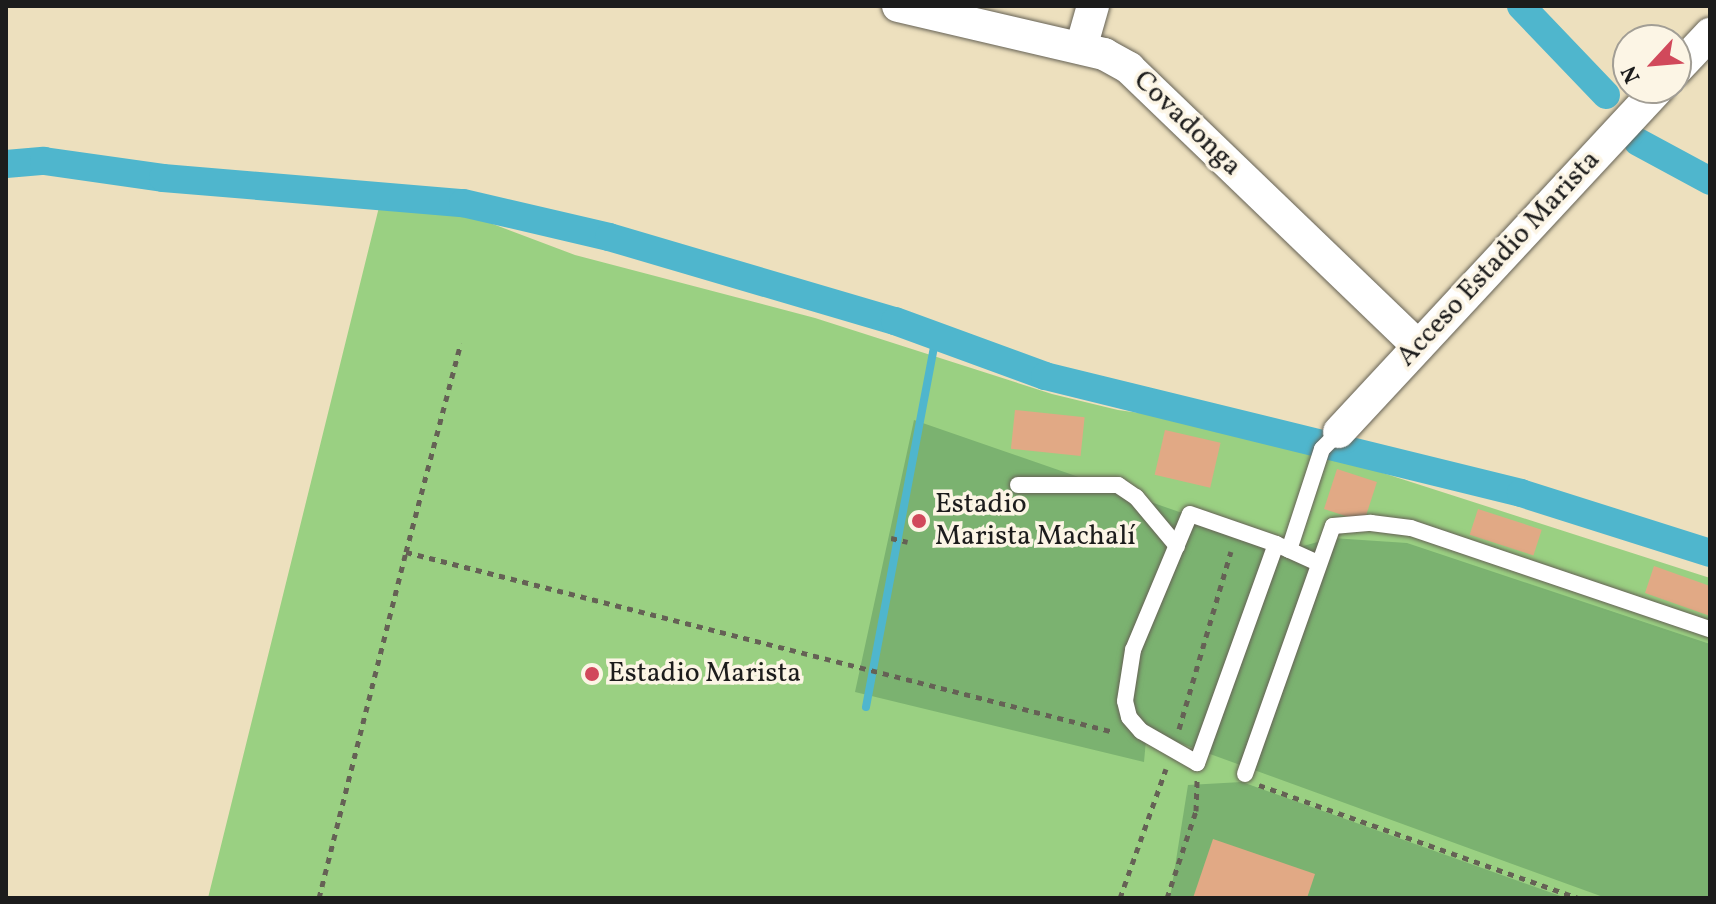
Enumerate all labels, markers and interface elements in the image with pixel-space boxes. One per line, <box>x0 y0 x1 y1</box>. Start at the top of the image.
north arrow <box>1612 24 1692 104</box>
text: N <box>1614 60 1649 88</box>
street label: Covadonga <box>1126 64 1248 184</box>
street label: Acceso Estadio Marista <box>1390 144 1608 374</box>
place label: Estadio Marista Machalí <box>935 488 1136 554</box>
marker: Estadio Marista Machalí <box>910 512 928 530</box>
place label: Estadio Marista <box>608 657 801 691</box>
marker: Estadio Marista <box>583 665 601 683</box>

